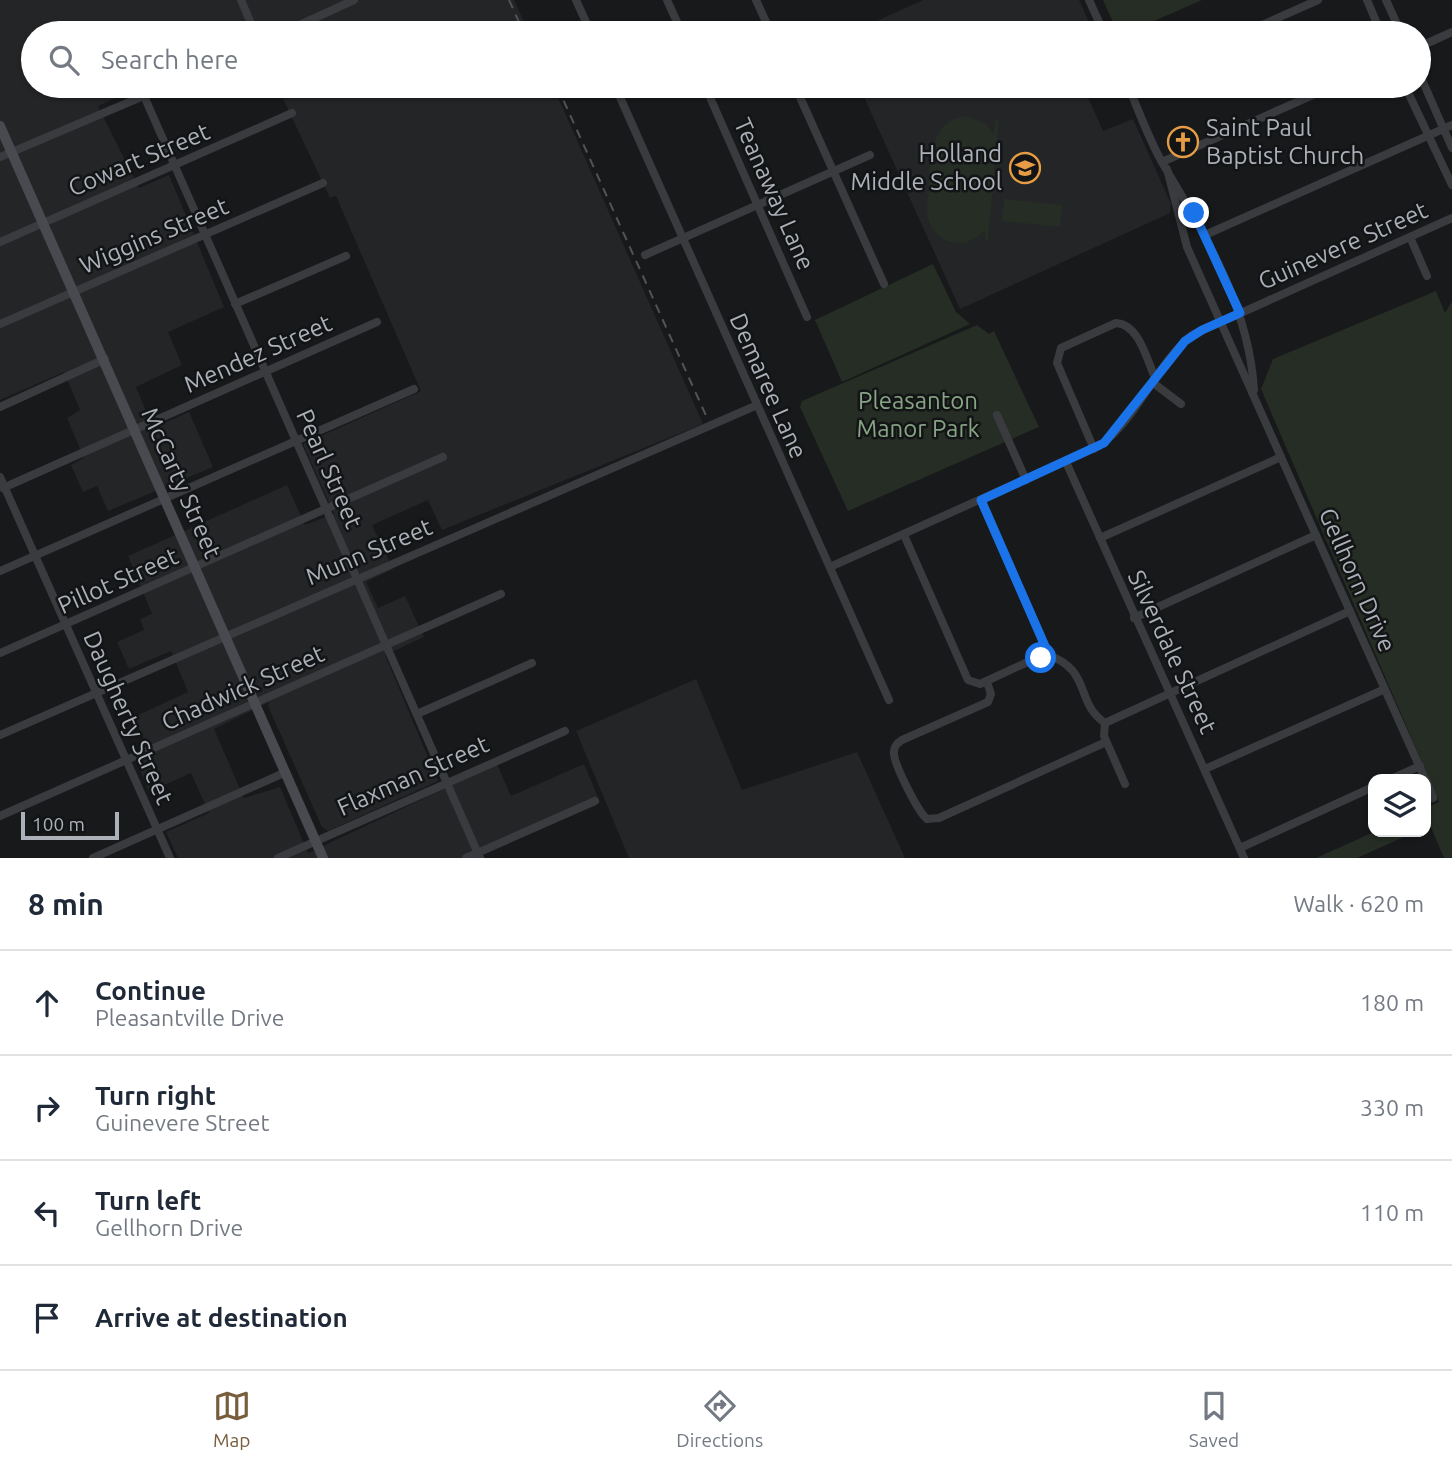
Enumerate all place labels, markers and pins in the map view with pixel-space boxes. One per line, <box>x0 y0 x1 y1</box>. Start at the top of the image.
place label: Saint Paul Baptist Church <box>1206 114 1364 169</box>
church icon: Saint Paul Baptist Church <box>1166 125 1200 159</box>
place label: Holland Middle School <box>850 140 1002 195</box>
school or university icon: Holland Middle School <box>1008 151 1042 185</box>

